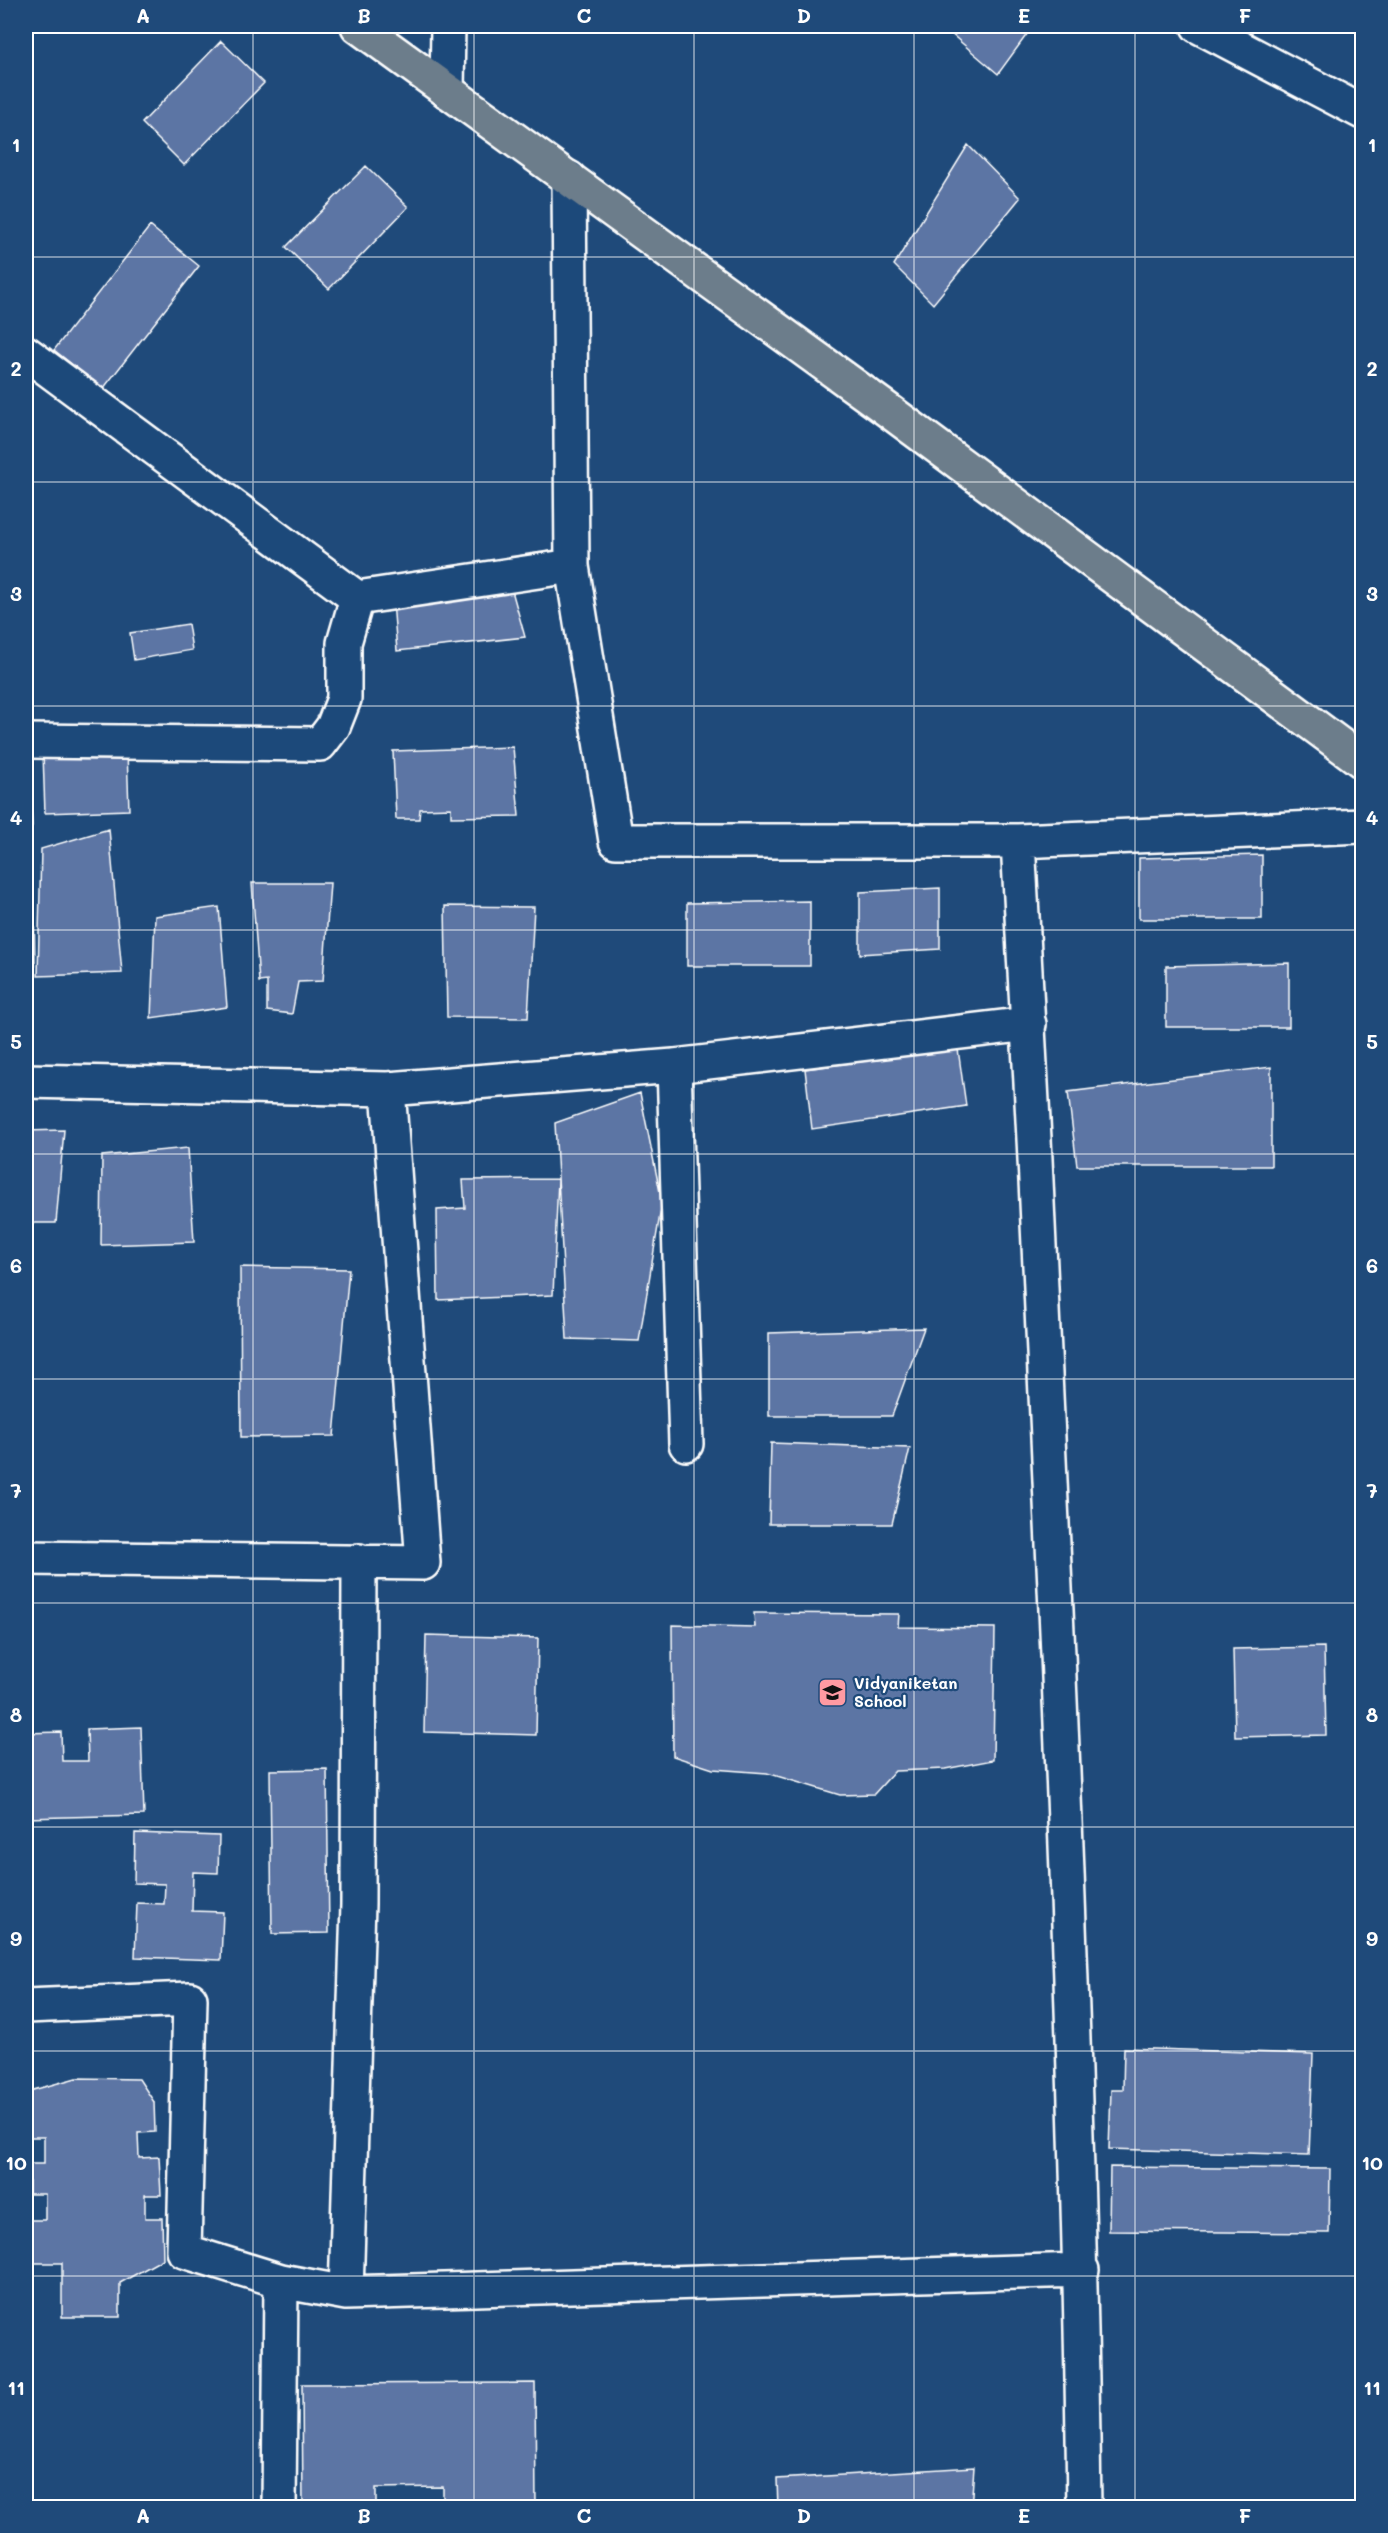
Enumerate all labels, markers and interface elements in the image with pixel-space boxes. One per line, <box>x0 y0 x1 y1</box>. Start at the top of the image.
text: A <box>136 2 150 28</box>
text: B <box>357 2 371 28</box>
text: C <box>577 2 592 28</box>
text: D <box>797 2 811 28</box>
text: E <box>1018 2 1030 28</box>
text: F <box>1239 2 1252 28</box>
text: 1 <box>12 131 20 157</box>
text: 1 <box>1368 131 1376 157</box>
text: 2 <box>10 355 22 381</box>
text: 2 <box>1366 355 1378 381</box>
text: 3 <box>10 580 22 606</box>
text: 3 <box>1366 580 1378 606</box>
text: 4 <box>10 804 23 830</box>
text: 4 <box>1366 804 1379 830</box>
text: 5 <box>10 1028 22 1054</box>
text: 5 <box>1366 1028 1378 1054</box>
text: 6 <box>10 1252 22 1278</box>
text: 6 <box>1366 1252 1378 1278</box>
text: 7 <box>10 1477 22 1503</box>
text: 7 <box>1366 1477 1378 1503</box>
place label: Vidyaniketan School <box>854 1672 958 1711</box>
school or university icon: Vidyaniketan School <box>817 1676 849 1708</box>
text: 8 <box>10 1701 22 1727</box>
text: 8 <box>1366 1701 1378 1727</box>
text: 9 <box>10 1925 22 1951</box>
text: 9 <box>1366 1925 1378 1951</box>
text: 10 <box>5 2149 27 2175</box>
text: 10 <box>1361 2149 1383 2175</box>
text: 11 <box>7 2374 25 2400</box>
text: 11 <box>1363 2374 1381 2400</box>
text: A <box>136 2502 150 2528</box>
text: B <box>357 2502 371 2528</box>
text: C <box>577 2502 592 2528</box>
text: D <box>797 2502 811 2528</box>
text: E <box>1018 2502 1030 2528</box>
text: F <box>1239 2502 1252 2528</box>

